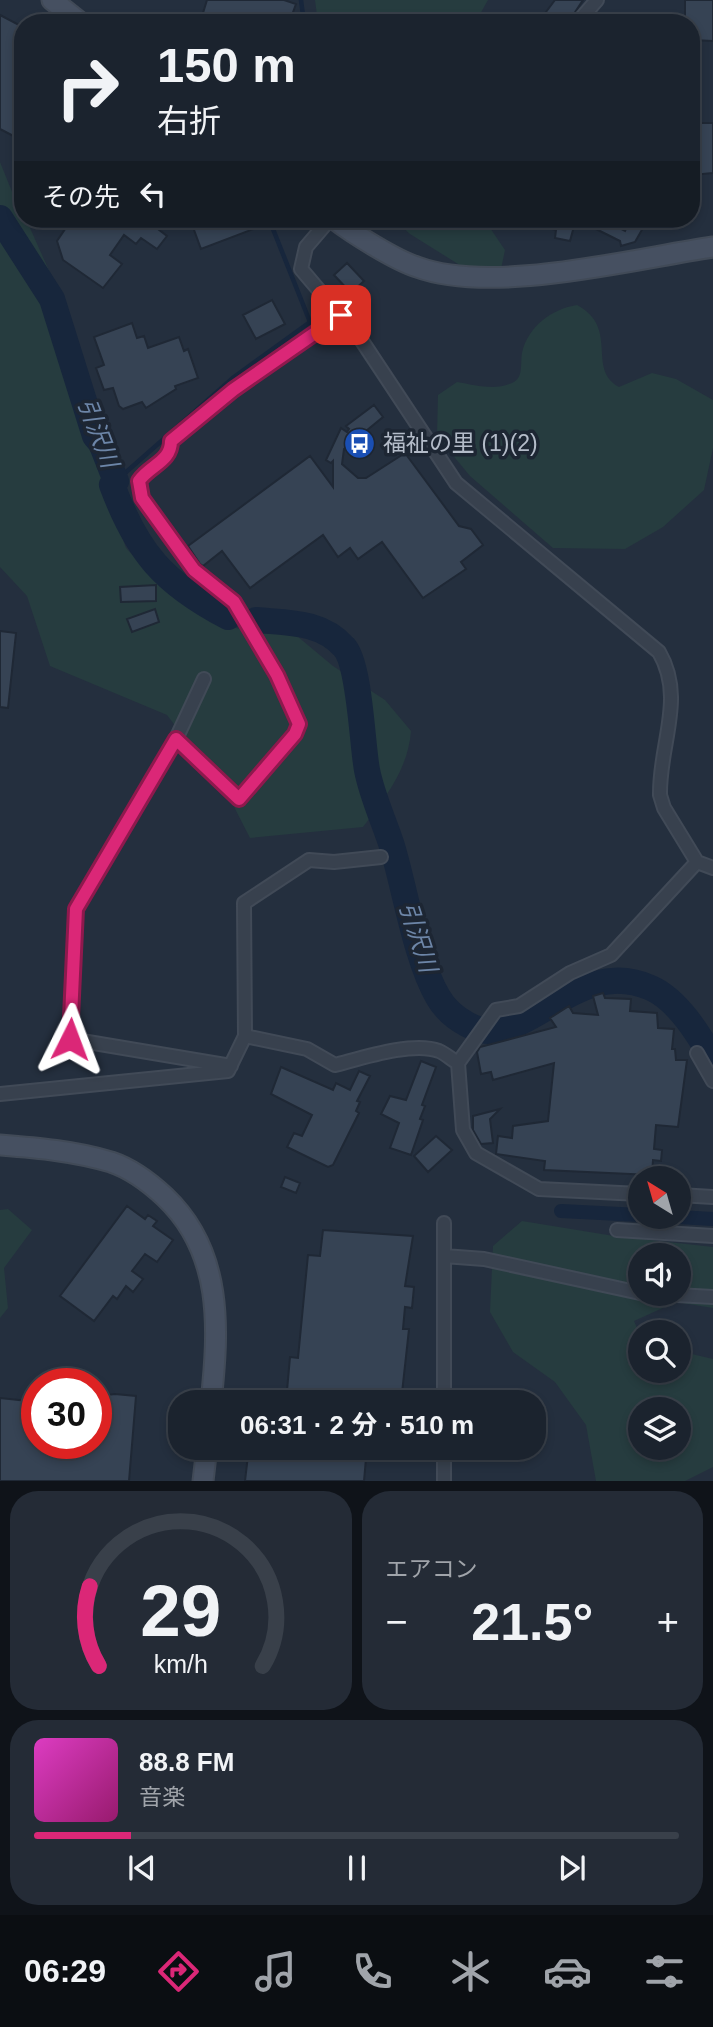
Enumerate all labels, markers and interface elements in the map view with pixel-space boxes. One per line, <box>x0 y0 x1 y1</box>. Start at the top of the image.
text: 150 m <box>157 38 296 92</box>
icon: right <box>42 42 133 133</box>
text: 右折 <box>157 103 221 139</box>
icon: left <box>134 175 172 213</box>
text: その先 <box>42 182 120 212</box>
pin <box>311 285 371 345</box>
icon: arrive <box>322 296 360 334</box>
water label: 引沢川 <box>73 394 125 474</box>
bus stop icon: 福祉の里 (1)(2) <box>343 426 377 460</box>
place label: 福祉の里 (1)(2) <box>383 430 538 456</box>
water label: 引沢川 <box>395 898 443 978</box>
position arrow <box>33 1002 107 1076</box>
north arrow <box>628 1166 691 1228</box>
map controls <box>628 1166 691 1460</box>
button: sound <box>628 1243 691 1306</box>
button: search <box>628 1320 691 1383</box>
speed limit sign: 30 <box>21 1368 112 1459</box>
button: layers <box>628 1397 691 1460</box>
text: 06:31 · 2 分 · 510 m <box>240 1410 474 1440</box>
text: エアコン <box>386 1556 478 1582</box>
text: 29 <box>140 1571 221 1652</box>
text: 21.5° <box>471 1593 593 1651</box>
text: − <box>386 1601 408 1643</box>
text: + <box>657 1601 679 1643</box>
text: km/h <box>154 1650 208 1678</box>
text: 88.8 FM <box>139 1747 234 1777</box>
text: 音楽 <box>139 1784 185 1810</box>
icon: previous <box>123 1849 161 1887</box>
icon: pause <box>338 1849 376 1887</box>
icon: next <box>553 1849 591 1887</box>
icon: directions <box>154 1947 203 1996</box>
icon: music <box>251 1947 300 1996</box>
icon: phone <box>348 1947 397 1996</box>
icon: climate <box>446 1947 495 1996</box>
icon: car <box>543 1947 592 1996</box>
icon: filters <box>640 1947 689 1996</box>
text: 06:29 <box>24 1953 106 1989</box>

